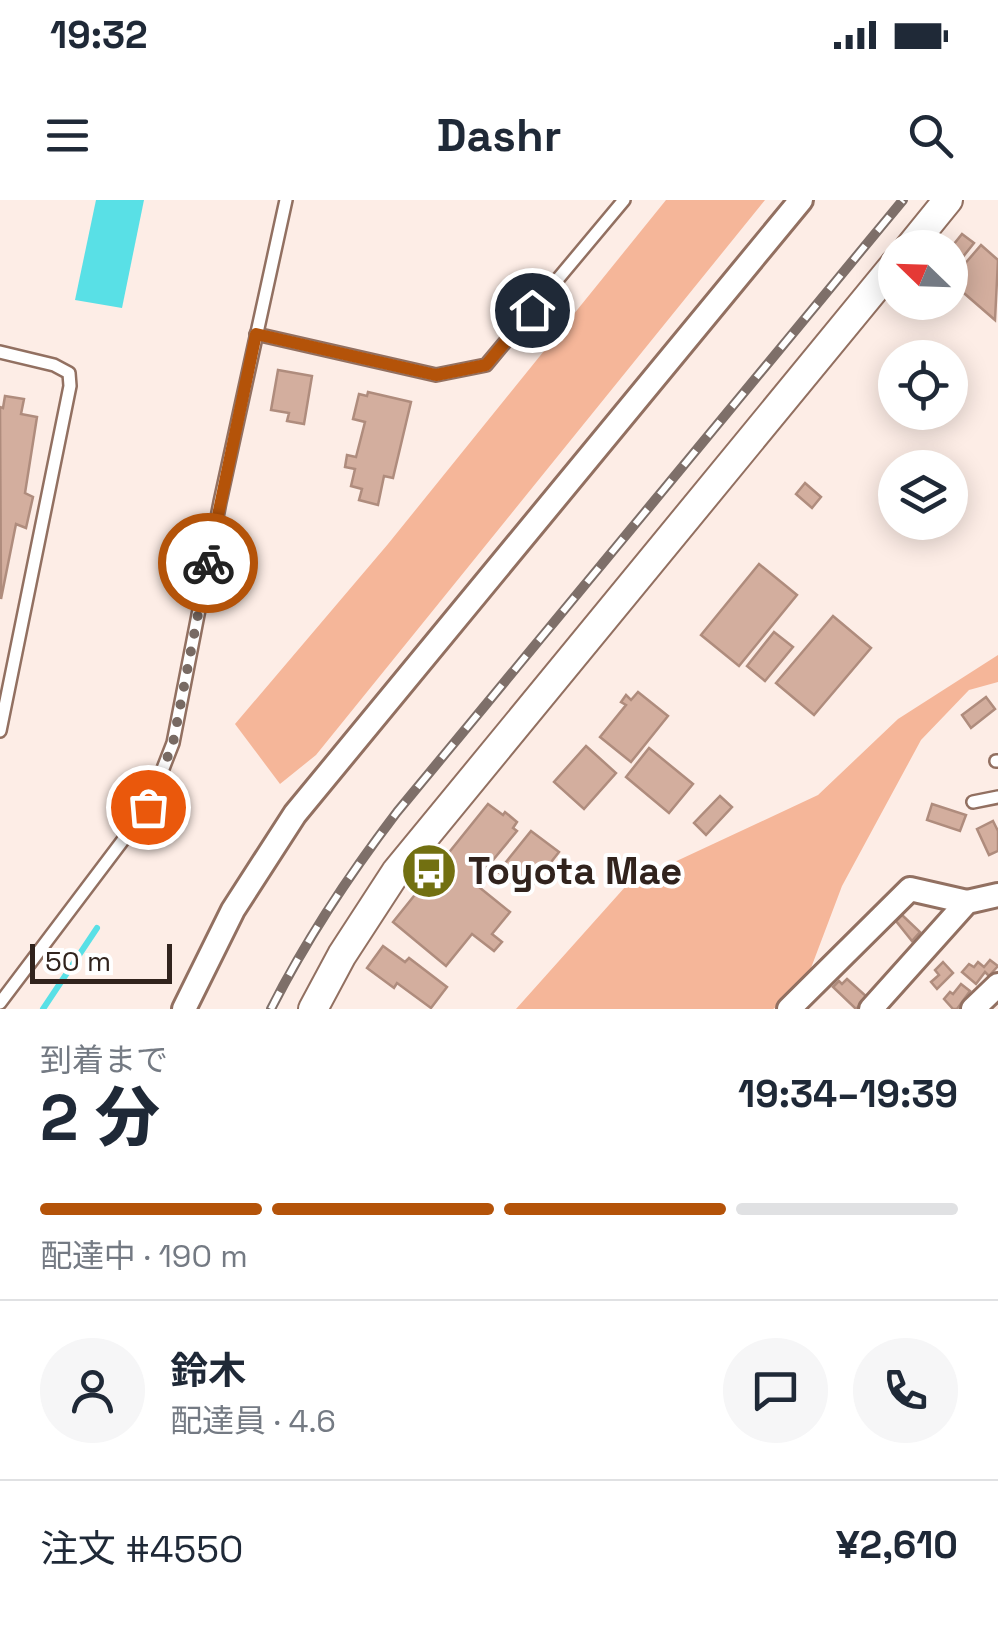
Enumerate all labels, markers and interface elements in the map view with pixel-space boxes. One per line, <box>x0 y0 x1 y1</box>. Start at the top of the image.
text: 19:32 <box>50 11 148 59</box>
text: Dashr <box>437 107 561 164</box>
icon: menu <box>40 108 95 163</box>
icon: search <box>903 108 958 163</box>
north arrow <box>878 230 968 320</box>
map controls <box>878 230 968 540</box>
pin <box>490 268 575 353</box>
icon: home <box>505 283 560 338</box>
button: locate <box>878 340 968 430</box>
button: layers <box>878 450 968 540</box>
courier <box>158 513 258 613</box>
icon: bike <box>181 536 236 591</box>
pin <box>106 765 191 850</box>
icon: bag <box>121 780 176 835</box>
bus stop icon: Toyota Mae <box>399 841 459 901</box>
place label: Toyota Mae <box>468 847 682 895</box>
scale bar <box>30 939 172 984</box>
text: 50 m <box>45 943 111 979</box>
text: 到着まで <box>40 1040 168 1080</box>
text: 19:34–19:39 <box>738 1070 958 1118</box>
text: 2 分 <box>40 1076 160 1159</box>
text: 配達中 · 190 m <box>40 1236 248 1276</box>
button: person <box>40 1338 145 1443</box>
button: chat <box>723 1338 828 1443</box>
button: phone <box>853 1338 958 1443</box>
text: 鈴木 <box>170 1347 246 1395</box>
text: 配達員 · 4.6 <box>170 1401 336 1441</box>
text: ¥2,610 <box>836 1521 958 1569</box>
text: 注文 #4550 <box>40 1525 243 1573</box>

